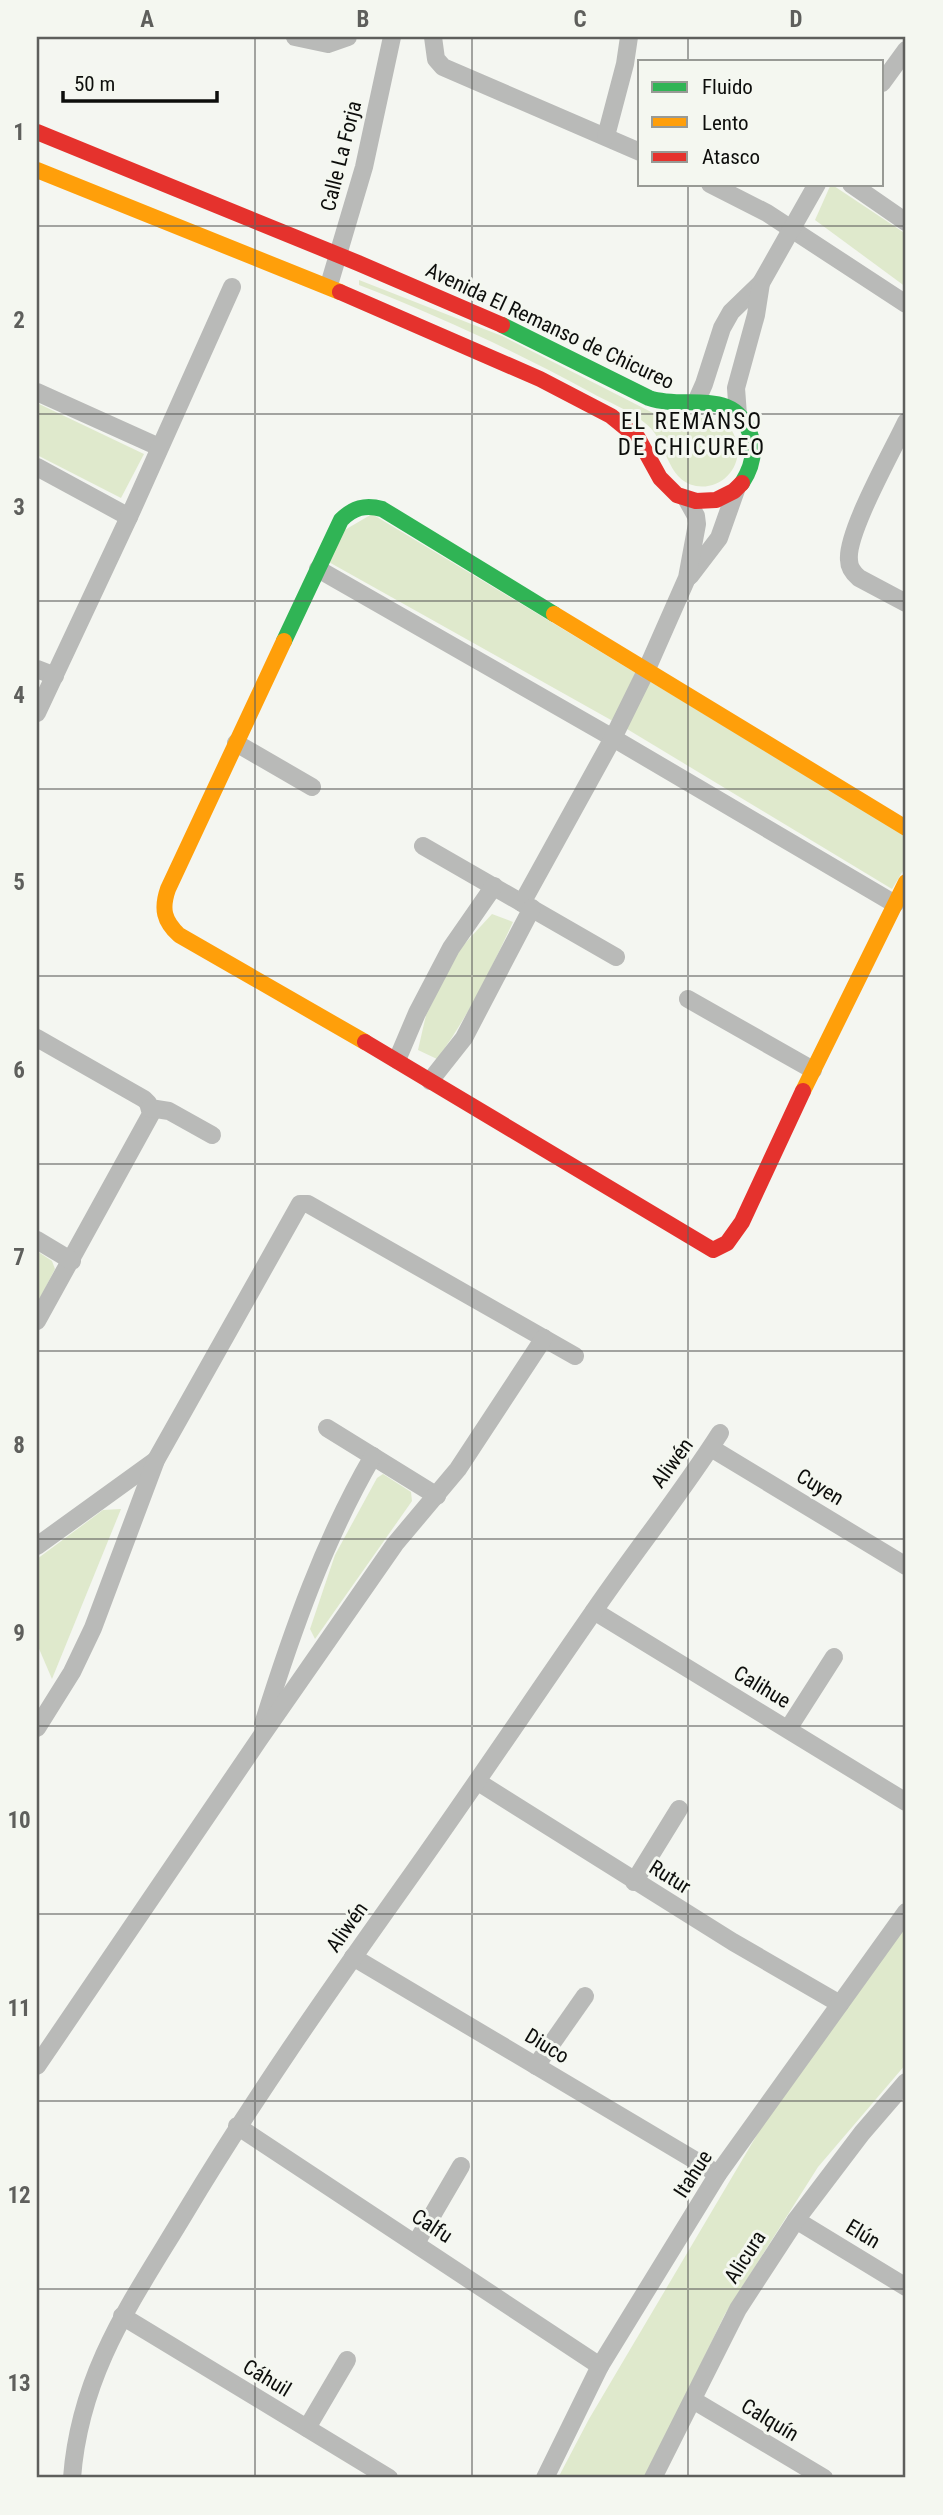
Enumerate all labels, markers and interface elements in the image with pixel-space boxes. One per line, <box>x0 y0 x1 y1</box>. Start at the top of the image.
text: A <box>140 6 154 33</box>
text: B <box>357 6 369 33</box>
text: C <box>573 6 587 33</box>
text: D <box>790 6 803 33</box>
scale bar <box>63 60 217 104</box>
legend <box>638 60 884 186</box>
text: 50 m <box>74 72 115 96</box>
text: Fluido <box>702 75 753 99</box>
street label: Calle La Forja <box>316 98 366 214</box>
text: Lento <box>702 111 749 135</box>
text: 1 <box>13 119 25 146</box>
text: Atasco <box>702 145 760 169</box>
street label: Avenida El Remanso de Chicureo <box>422 258 678 394</box>
text: 2 <box>13 307 25 334</box>
district label: EL REMANSO DE CHICUREO <box>618 408 766 461</box>
text: 3 <box>13 494 25 521</box>
text: 4 <box>13 682 25 709</box>
text: 5 <box>13 869 25 896</box>
text: 6 <box>13 1057 25 1084</box>
text: 7 <box>13 1244 25 1271</box>
text: 8 <box>13 1432 25 1459</box>
street label: Aliwén <box>646 1434 698 1492</box>
street label: Cuyen <box>792 1464 848 1510</box>
text: 9 <box>13 1620 25 1647</box>
street label: Calihue <box>729 1661 795 1713</box>
text: 10 <box>7 1807 31 1834</box>
street label: Rutur <box>645 1855 695 1899</box>
street label: Aliwén <box>321 1897 373 1957</box>
text: 11 <box>7 1995 31 2022</box>
street label: Diuco <box>521 2024 573 2068</box>
street label: Itahue <box>669 2146 717 2202</box>
text: 12 <box>7 2182 31 2209</box>
street label: Calfu <box>407 2204 457 2248</box>
street label: Elún <box>842 2215 884 2253</box>
street label: Alicura <box>719 2226 771 2288</box>
street label: Cáhuil <box>239 2354 295 2402</box>
text: 13 <box>7 2370 31 2397</box>
street label: Calquín <box>737 2394 803 2446</box>

